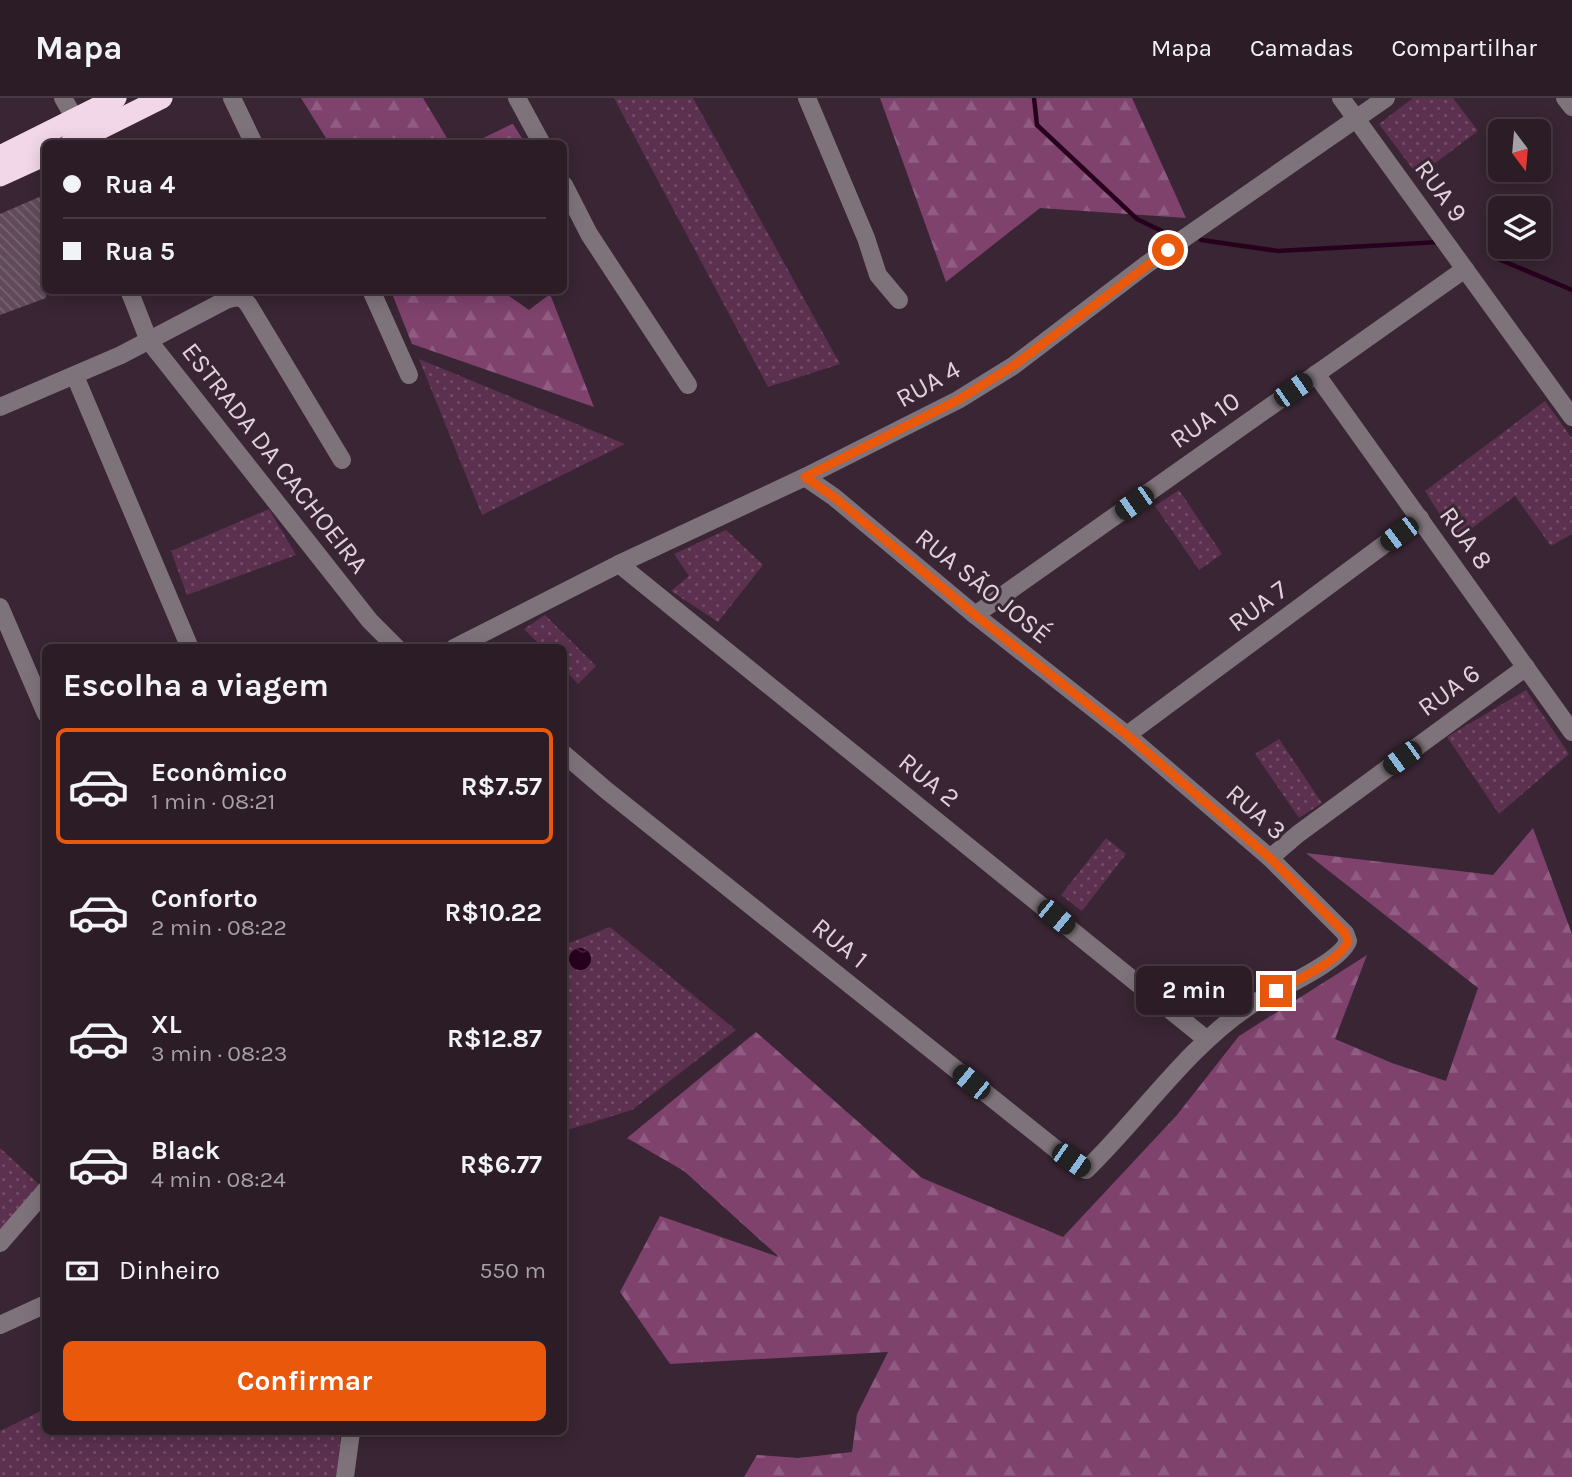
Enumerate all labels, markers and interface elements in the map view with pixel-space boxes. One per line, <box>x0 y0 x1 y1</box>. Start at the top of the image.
text: Mapa <box>35 29 123 67</box>
text: Mapa <box>1151 34 1212 62</box>
text: Camadas <box>1250 34 1354 62</box>
text: Compartilhar <box>1392 34 1537 62</box>
north arrow <box>1488 119 1550 182</box>
map controls <box>1488 119 1551 259</box>
street label: RUA 9 <box>1408 154 1474 228</box>
text: Rua 4 <box>105 169 175 200</box>
button: layers <box>1488 196 1551 259</box>
route start <box>1152 234 1184 266</box>
text: Rua 5 <box>105 236 175 267</box>
street label: ESTRADA DA CACHOEIRA <box>175 336 375 580</box>
street label: RUA 4 <box>891 354 965 414</box>
car <box>1270 369 1317 411</box>
street label: RUA 10 <box>1164 385 1246 455</box>
car <box>1111 482 1158 524</box>
street label: RUA 8 <box>1433 501 1499 575</box>
car <box>1376 513 1423 555</box>
street label: RUA SÃO JOSÉ <box>909 521 1058 650</box>
street label: RUA 7 <box>1222 574 1294 638</box>
street label: RUA 6 <box>1412 657 1486 723</box>
text: Escolha a viagem <box>63 667 329 704</box>
car <box>1379 737 1426 779</box>
street label: RUA 2 <box>892 746 966 814</box>
icon: car <box>67 755 130 818</box>
text: Econômico <box>151 757 287 788</box>
text: R$7.57 <box>461 771 542 802</box>
street label: RUA 3 <box>1220 778 1292 846</box>
text: 1 min · 08:21 <box>151 788 275 815</box>
icon: car <box>67 881 130 944</box>
text: Conforto <box>151 883 258 914</box>
car <box>1034 896 1079 938</box>
text: R$10.22 <box>445 897 542 928</box>
street label: RUA 1 <box>806 911 874 975</box>
text: 2 min · 08:22 <box>151 914 287 941</box>
callout: 2 min <box>1136 966 1252 1015</box>
route end <box>1260 975 1292 1007</box>
text: 2 min <box>1162 977 1226 1004</box>
icon: car <box>67 1007 130 1070</box>
text: XL <box>151 1009 182 1040</box>
text: R$12.87 <box>447 1023 542 1054</box>
text: 3 min · 08:23 <box>151 1040 287 1067</box>
car <box>949 1061 994 1103</box>
icon: car <box>67 1133 130 1196</box>
text: Black <box>151 1135 220 1166</box>
car <box>1048 1139 1095 1181</box>
text: R$6.77 <box>460 1149 542 1180</box>
text: 4 min · 08:24 <box>151 1166 286 1193</box>
icon: cash <box>63 1252 101 1290</box>
text: Dinheiro <box>119 1255 220 1286</box>
text: 550 m <box>479 1257 546 1284</box>
button: Confirmar <box>63 1341 546 1421</box>

